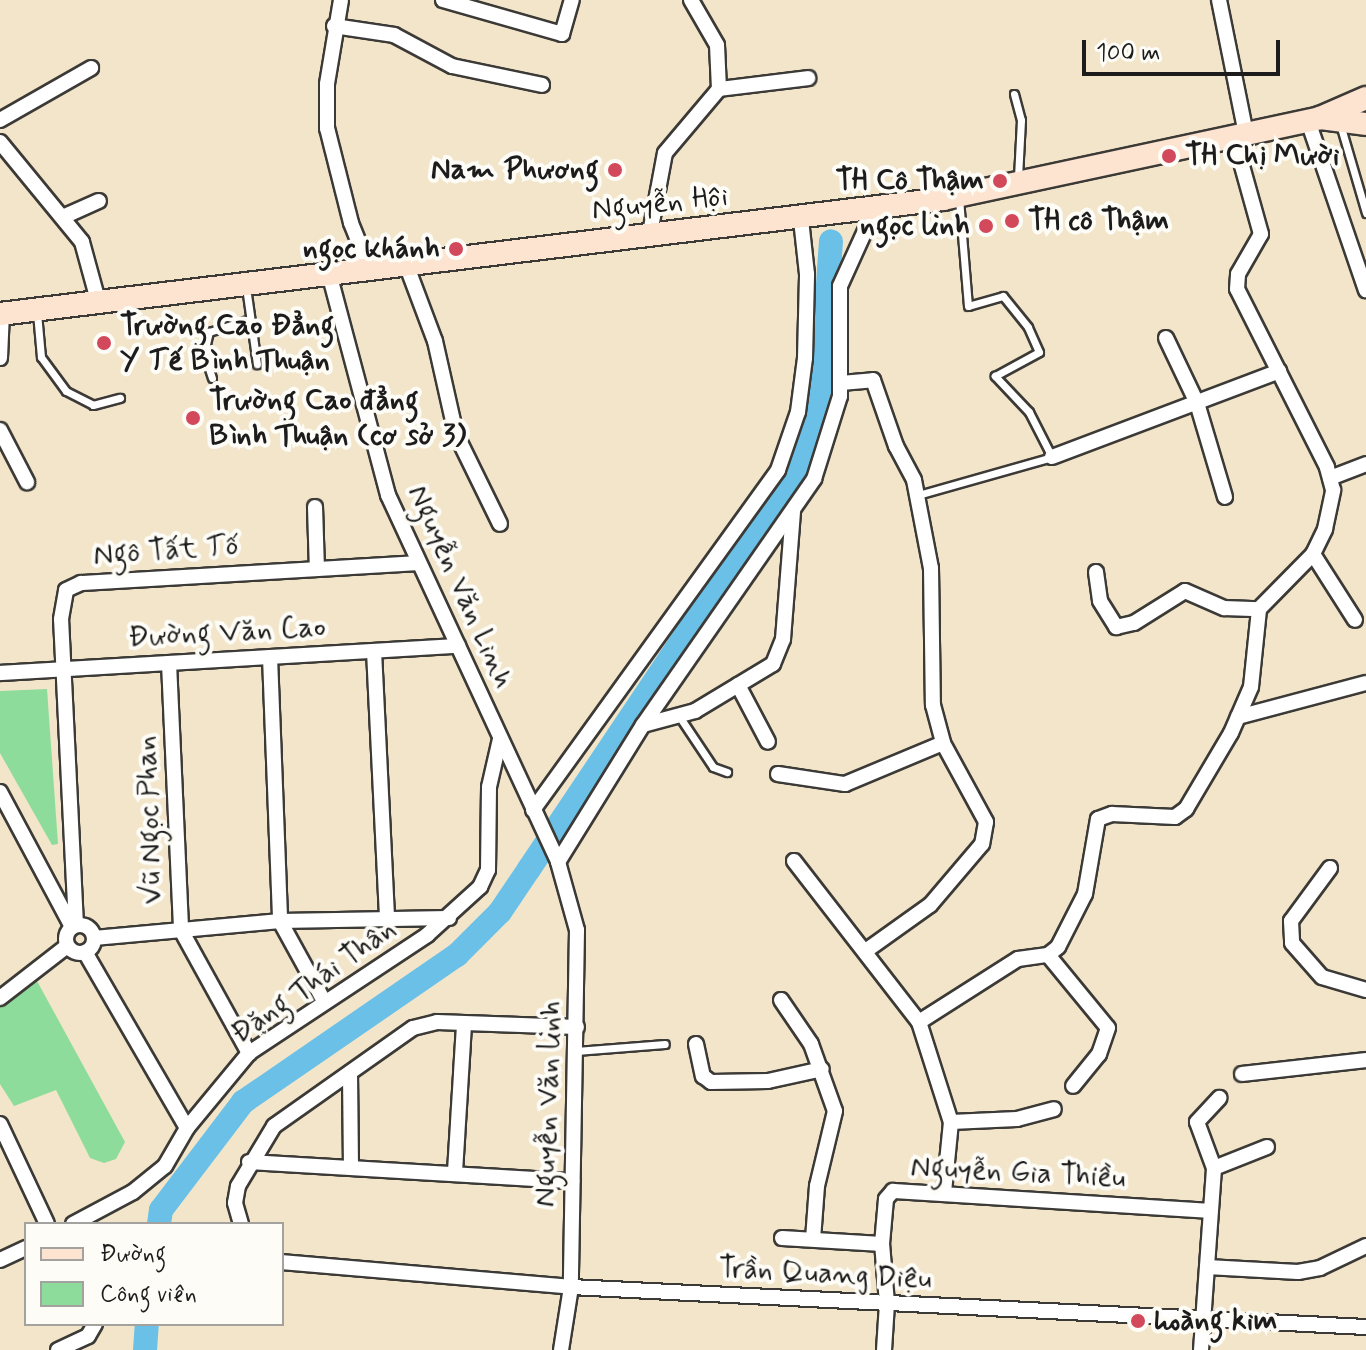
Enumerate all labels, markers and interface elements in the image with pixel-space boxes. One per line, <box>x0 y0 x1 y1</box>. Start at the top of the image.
scale bar <box>1086 24 1284 74</box>
text: 100 m <box>1096 38 1160 69</box>
place label: TH Chị Mười <box>1185 138 1343 174</box>
marker: TH Chị Mười <box>1160 147 1178 165</box>
place label: Nam Phương <box>432 152 599 188</box>
marker: Nam Phương <box>606 161 624 179</box>
place label: TH Cô Thậm <box>833 163 984 199</box>
marker: TH Cô Thậm <box>991 172 1009 190</box>
street label: Nguyễn Hội <box>589 179 731 229</box>
place label: TH cô Thậm <box>1028 203 1170 239</box>
place label: ngọc linh <box>860 208 970 244</box>
marker: TH cô Thậm <box>1003 212 1021 230</box>
marker: ngọc linh <box>977 217 995 235</box>
place label: ngọc khánh <box>303 231 440 267</box>
marker: ngọc khánh <box>447 240 465 258</box>
place label: Trường Cao Đẳng Y Tế Bình Thuận <box>120 308 336 378</box>
marker: Trường Cao Đẳng Y Tế Bình Thuận <box>95 334 113 352</box>
place label: Trường Cao đẳng Bình Thuận (cơ sở 3) <box>209 383 466 454</box>
marker: Trường Cao đẳng Bình Thuận (cơ sở 3) <box>184 409 202 427</box>
street label: Nguyễn Văn Linh <box>400 482 520 692</box>
street label: Ngô Tất Tố <box>94 528 238 574</box>
street label: Đường Văn Cao <box>127 610 327 656</box>
street label: Vũ Ngọc Phan <box>129 729 171 911</box>
street label: Đặng Thái Thân <box>225 912 403 1052</box>
street label: Nguyễn Văn linh <box>527 1001 571 1207</box>
street label: Nguyễn Gia Thiều <box>910 1149 1126 1197</box>
legend <box>24 1222 284 1326</box>
text: Đường <box>100 1239 166 1270</box>
street label: Trần Quang Diệu <box>720 1251 930 1297</box>
text: Công viên <box>100 1279 197 1310</box>
place label: hoàng kim <box>1154 1303 1281 1339</box>
marker: hoàng kim <box>1129 1312 1147 1330</box>

